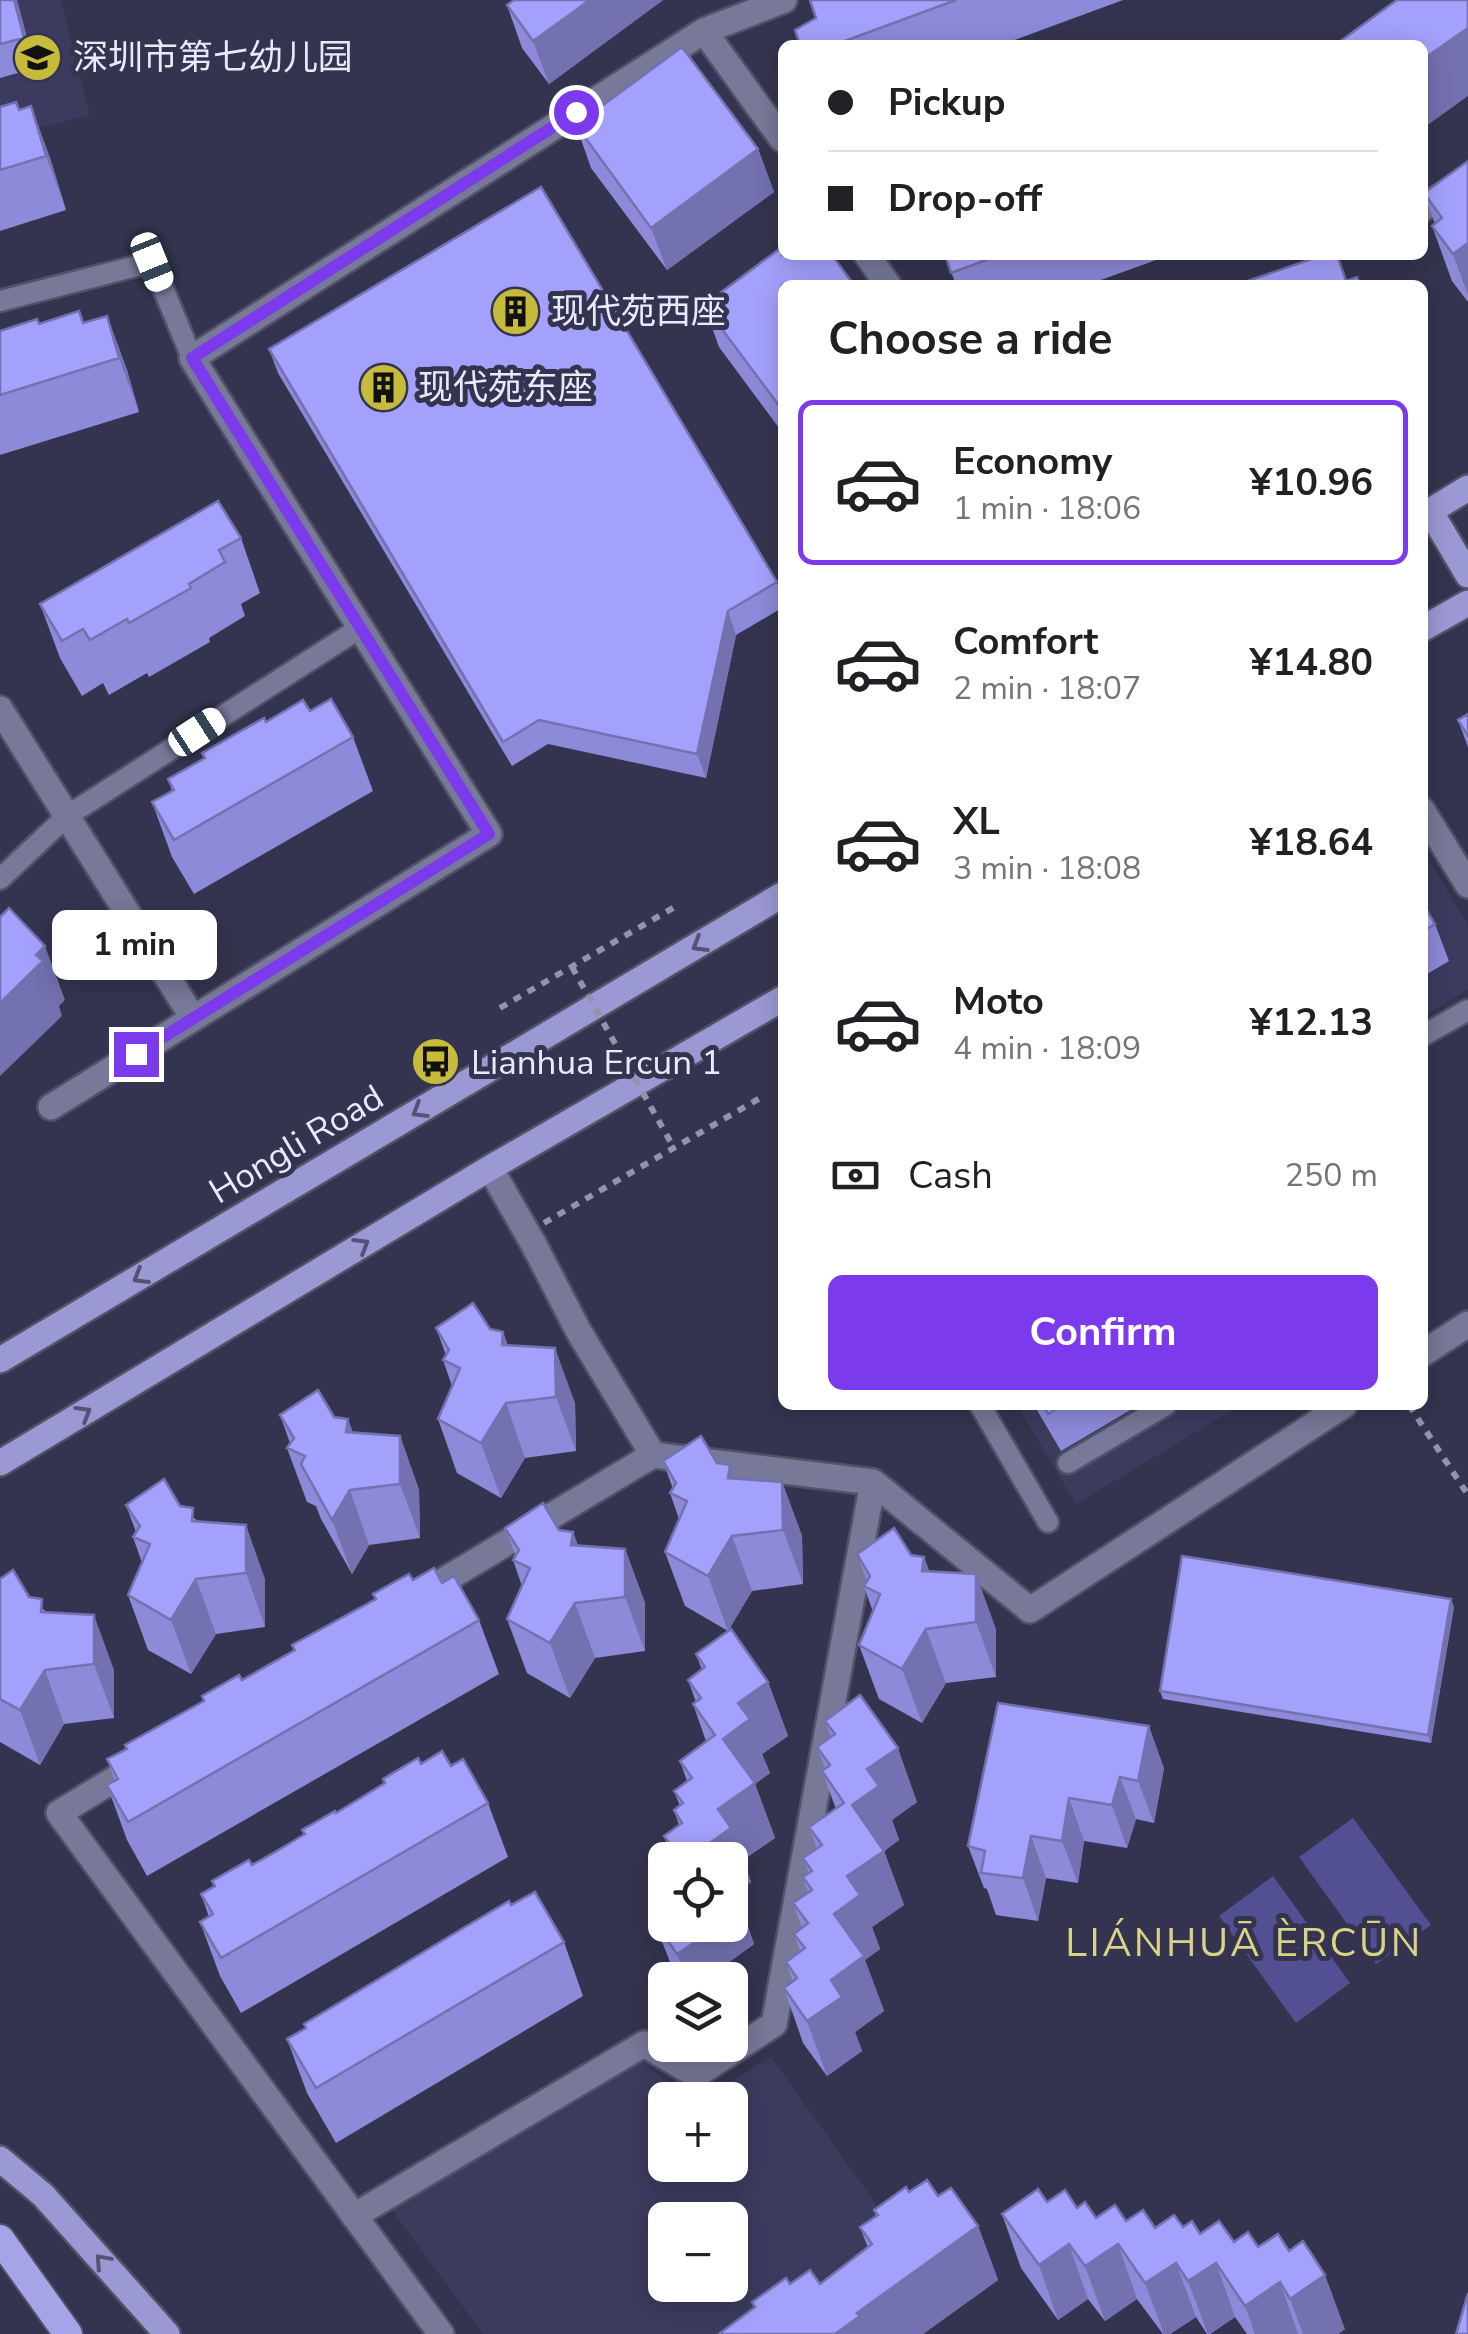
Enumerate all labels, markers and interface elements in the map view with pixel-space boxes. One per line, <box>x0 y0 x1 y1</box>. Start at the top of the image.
school or university icon: 深圳市第七幼儿园 <box>12 31 64 83</box>
place label: 深圳市第七幼儿园 <box>73 34 353 81</box>
text: Pickup <box>888 77 1006 128</box>
route start <box>554 90 599 135</box>
text: Drop-off <box>888 173 1042 224</box>
car <box>127 229 177 295</box>
building icon: 现代苑西座 <box>490 285 542 337</box>
place label: 现代苑西座 <box>551 288 726 335</box>
text: Choose a ride <box>828 309 1113 370</box>
building icon: 现代苑东座 <box>357 361 409 413</box>
place label: 现代苑东座 <box>418 364 593 411</box>
text: Economy <box>953 436 1112 487</box>
icon: car <box>833 438 923 528</box>
text: ¥10.96 <box>1250 457 1373 508</box>
text: 1 min · 18:06 <box>953 487 1141 530</box>
text: Comfort <box>953 616 1098 667</box>
icon: car <box>833 618 923 708</box>
text: ¥14.80 <box>1250 637 1373 688</box>
text: 2 min · 18:07 <box>953 667 1141 710</box>
car <box>164 703 230 761</box>
text: XL <box>953 796 1000 847</box>
icon: car <box>833 798 923 888</box>
text: ¥18.64 <box>1250 817 1373 868</box>
text: 3 min · 18:08 <box>953 847 1141 890</box>
callout: 1 min <box>54 909 218 979</box>
text: 1 min <box>93 923 176 966</box>
one-way arrow <box>692 933 710 952</box>
text: Moto <box>953 976 1044 1027</box>
icon: car <box>833 978 923 1068</box>
text: ¥12.13 <box>1250 997 1373 1048</box>
text: 4 min · 18:09 <box>953 1027 1141 1070</box>
route end <box>114 1032 159 1077</box>
bus stop icon: Lianhua Ercun 1 <box>410 1036 462 1088</box>
place label: Lianhua Ercun 1 <box>471 1039 722 1086</box>
street label: Hongli Road <box>200 1074 392 1215</box>
one-way arrow <box>412 1099 430 1118</box>
icon: cash <box>828 1148 883 1203</box>
text: Cash <box>908 1150 993 1201</box>
text: 250 m <box>1285 1154 1378 1197</box>
one-way arrow <box>351 1238 369 1257</box>
one-way arrow <box>133 1265 151 1284</box>
button: Confirm <box>828 1275 1378 1390</box>
one-way arrow <box>73 1406 91 1425</box>
map controls <box>648 1842 748 2302</box>
button: locate <box>648 1842 748 1942</box>
district label: LIÁNHUĀ ÈRCŪN <box>1065 1916 1423 1970</box>
button: layers <box>648 1962 748 2062</box>
button: + <box>648 2082 748 2182</box>
button: − <box>648 2202 748 2302</box>
one-way arrow <box>96 2254 114 2273</box>

